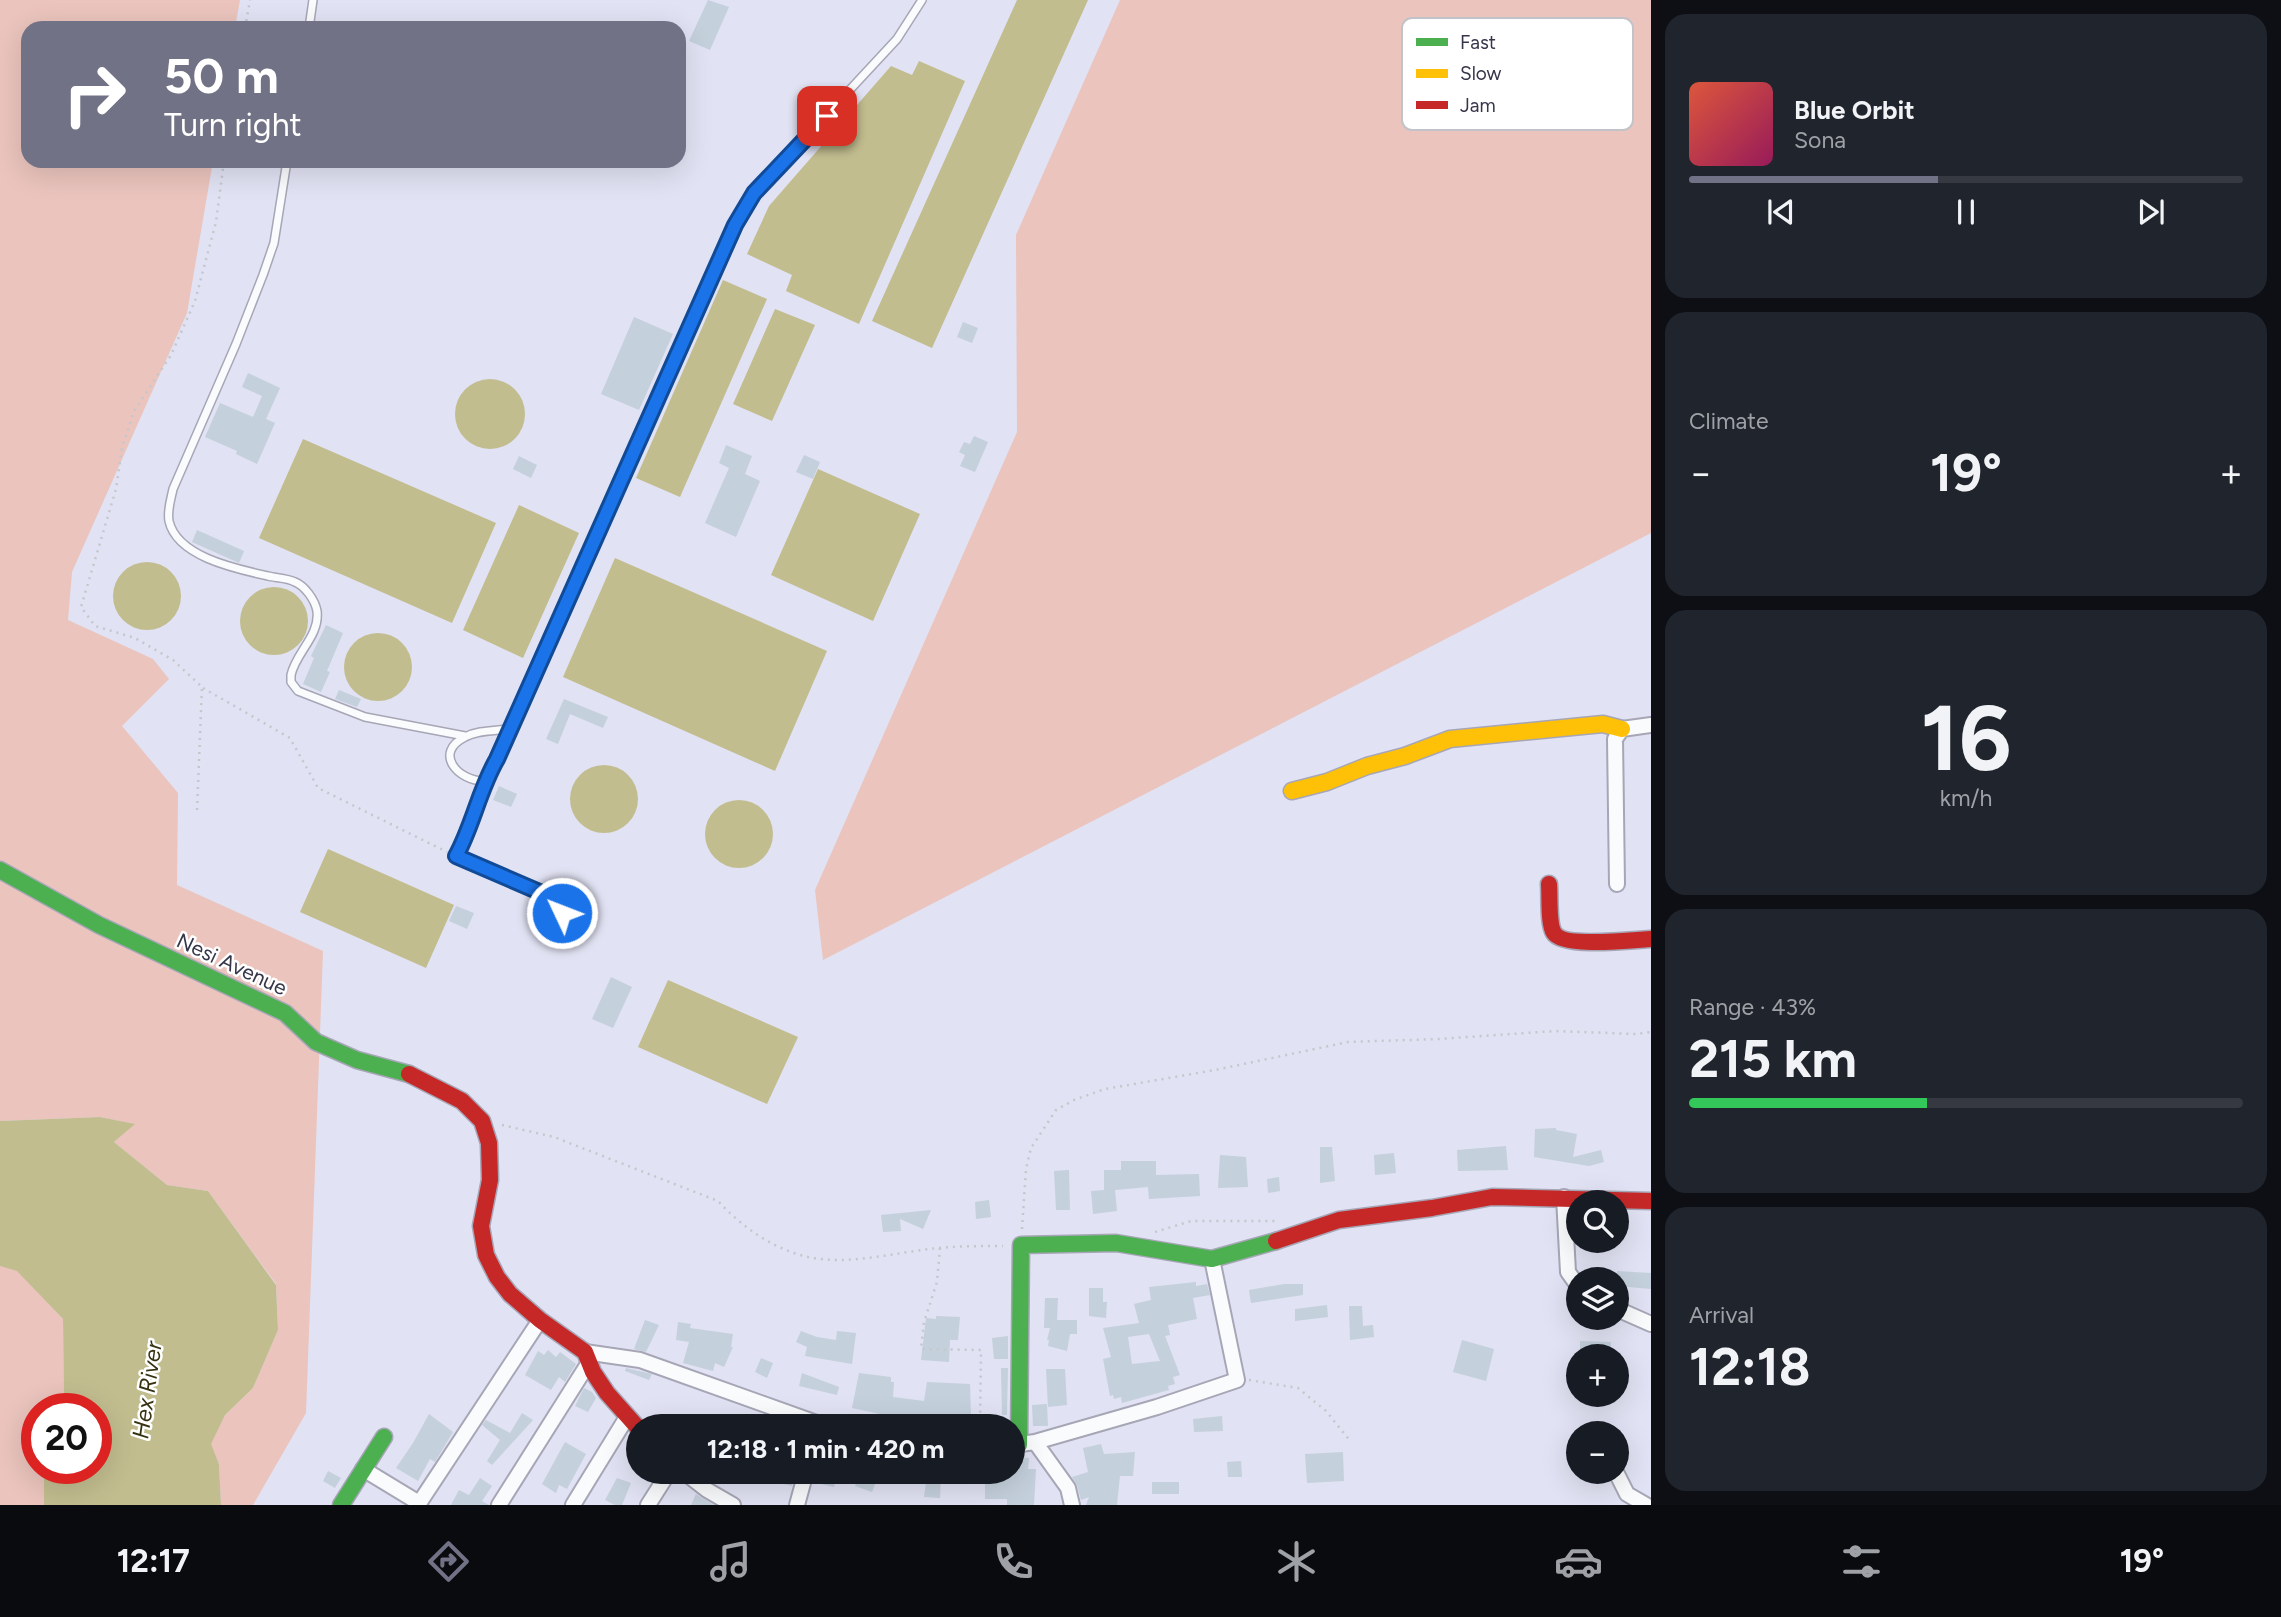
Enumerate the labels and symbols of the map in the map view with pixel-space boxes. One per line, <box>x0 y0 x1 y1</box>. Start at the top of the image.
legend <box>1402 18 1633 130</box>
text: Fast <box>1460 31 1496 54</box>
text: Slow <box>1460 62 1502 85</box>
pin <box>797 86 857 146</box>
text: Jam <box>1460 94 1496 117</box>
position arrow <box>525 876 599 950</box>
street label: Nesi Avenue <box>173 928 291 1000</box>
water label: Hex River <box>126 1338 168 1441</box>
speed limit sign: 20 <box>21 1393 112 1484</box>

